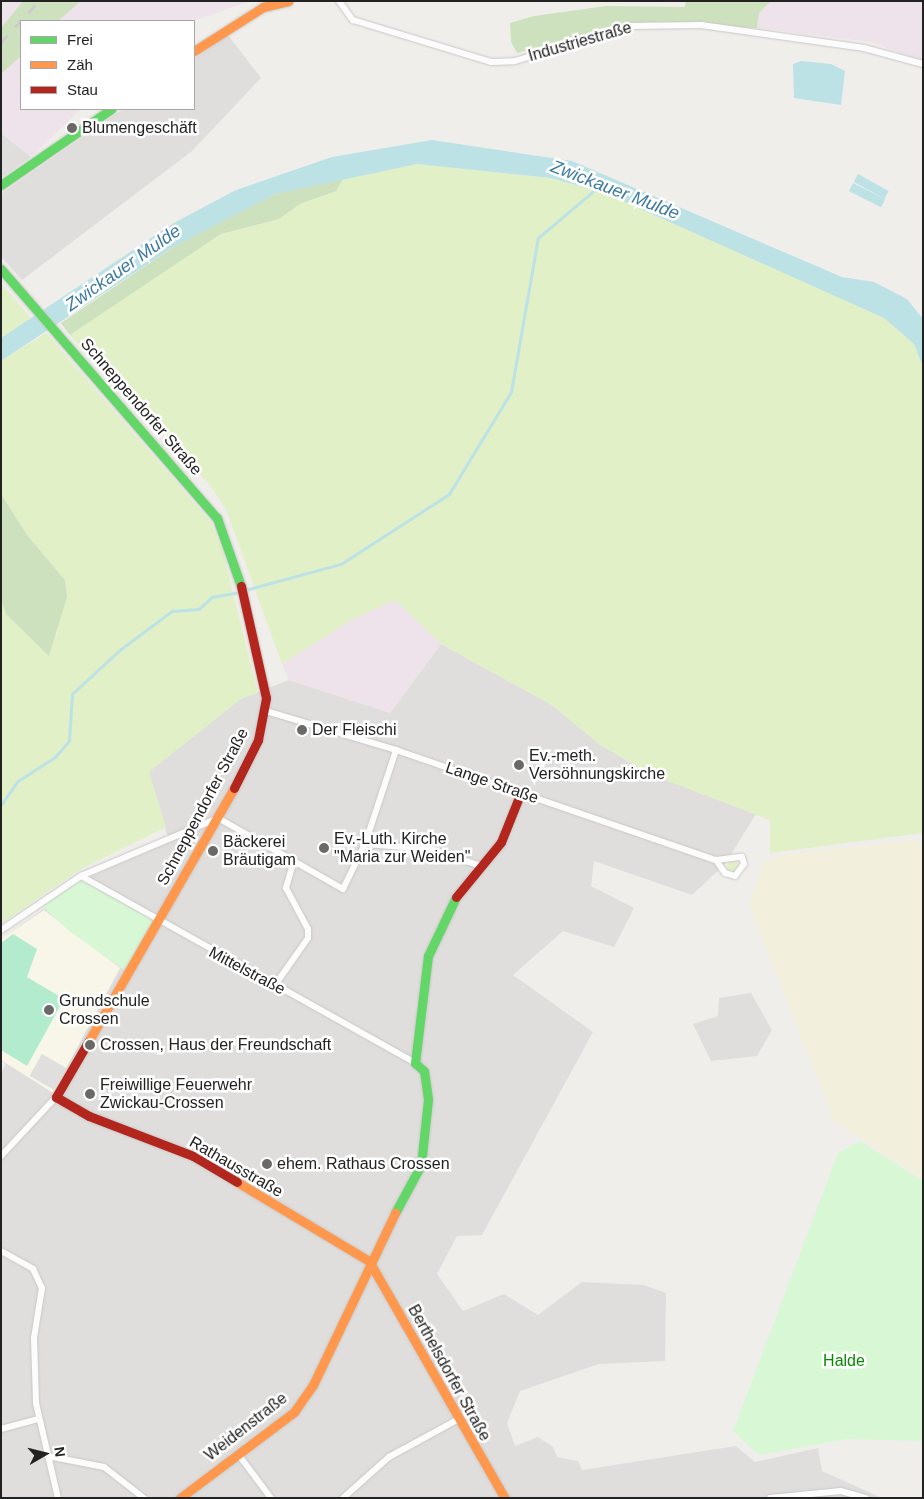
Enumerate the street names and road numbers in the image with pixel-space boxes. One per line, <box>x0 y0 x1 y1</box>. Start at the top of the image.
street label: Industriestraße <box>526 18 634 66</box>
street label: Schneppendorfer Straße <box>76 335 206 479</box>
street label: Schneppendorfer Straße <box>153 725 253 889</box>
street label: Lange Straße <box>443 758 541 808</box>
street label: Mittelstraße <box>206 943 288 999</box>
street label: Rathausstraße <box>186 1132 286 1202</box>
street label: Berthelsdorfer Straße <box>404 1301 494 1445</box>
street label: Weidenstraße <box>201 1389 291 1465</box>

